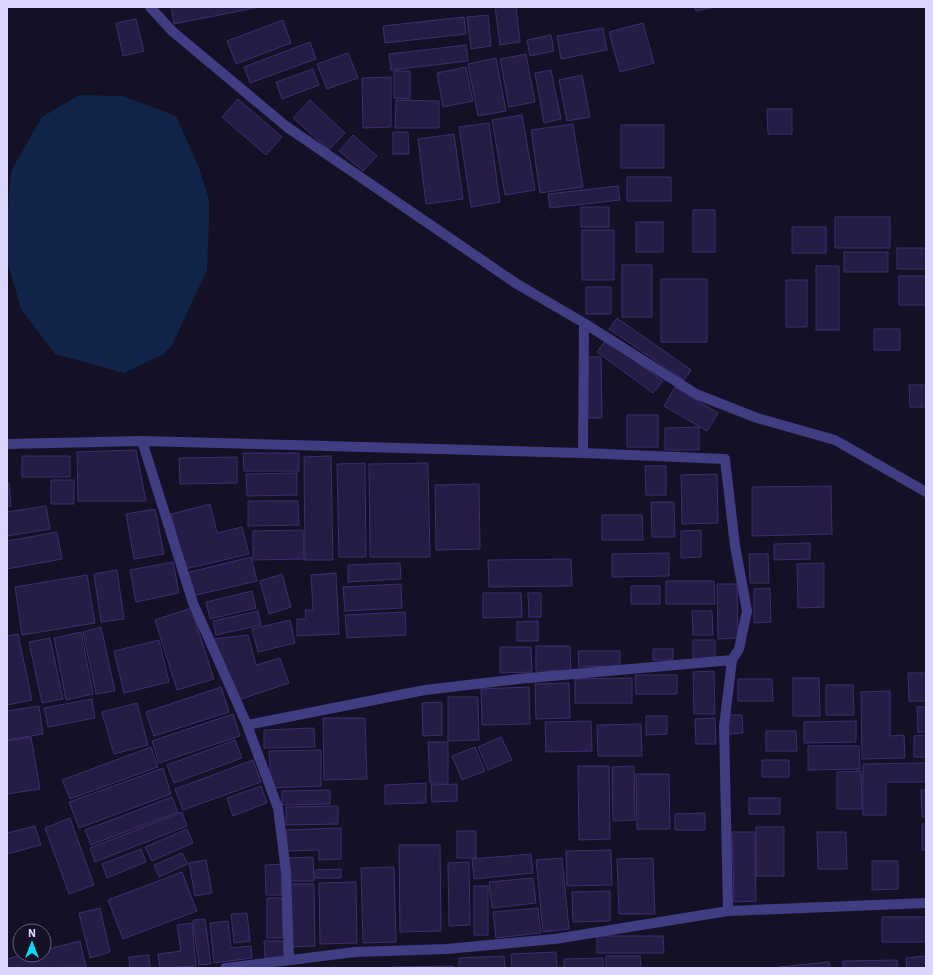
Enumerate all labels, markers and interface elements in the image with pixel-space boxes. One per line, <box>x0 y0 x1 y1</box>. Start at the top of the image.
north arrow <box>12 923 52 963</box>
text: N <box>28 926 36 940</box>

